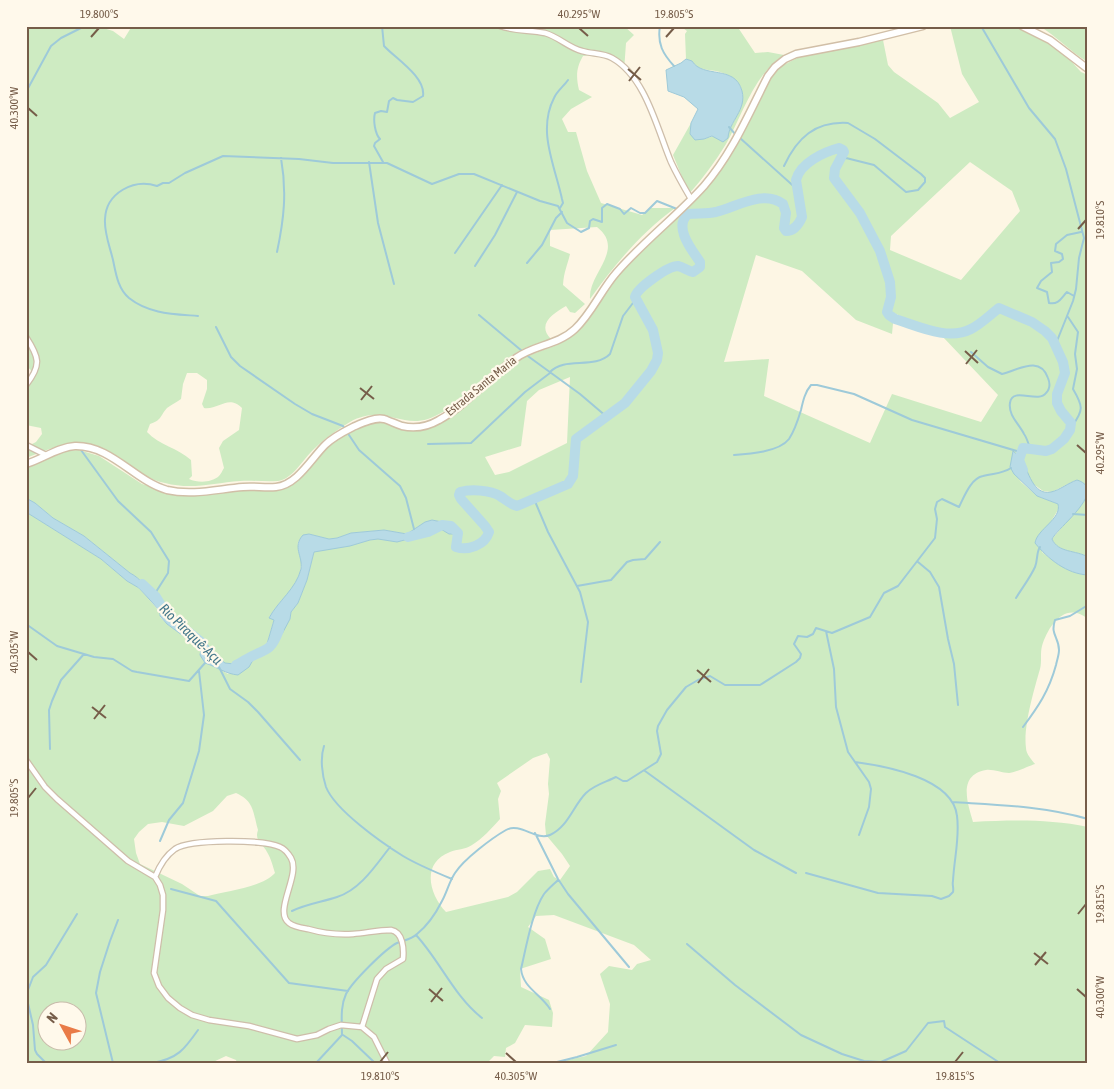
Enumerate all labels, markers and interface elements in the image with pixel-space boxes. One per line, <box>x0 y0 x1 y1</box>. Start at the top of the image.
text: 19.800°S <box>80 7 118 21</box>
text: 40.295°W <box>558 7 600 21</box>
text: 19.805°S <box>655 7 693 21</box>
text: 40.300°W <box>7 87 21 129</box>
text: 19.810°S <box>1093 201 1107 239</box>
street label: Estrada Santa Maria <box>443 353 519 419</box>
text: 40.295°W <box>1093 432 1107 474</box>
water label: Rio Piraquê-Açu <box>156 600 226 668</box>
text: 40.305°W <box>7 631 21 673</box>
text: 19.805°S <box>7 779 21 817</box>
text: 19.815°S <box>1093 885 1107 923</box>
text: 40.300°W <box>1093 976 1107 1018</box>
north arrow <box>38 1002 88 1052</box>
text: N <box>43 1009 61 1026</box>
text: 19.810°S <box>361 1069 399 1083</box>
text: 40.305°W <box>495 1069 537 1083</box>
text: 19.815°S <box>936 1069 974 1083</box>

